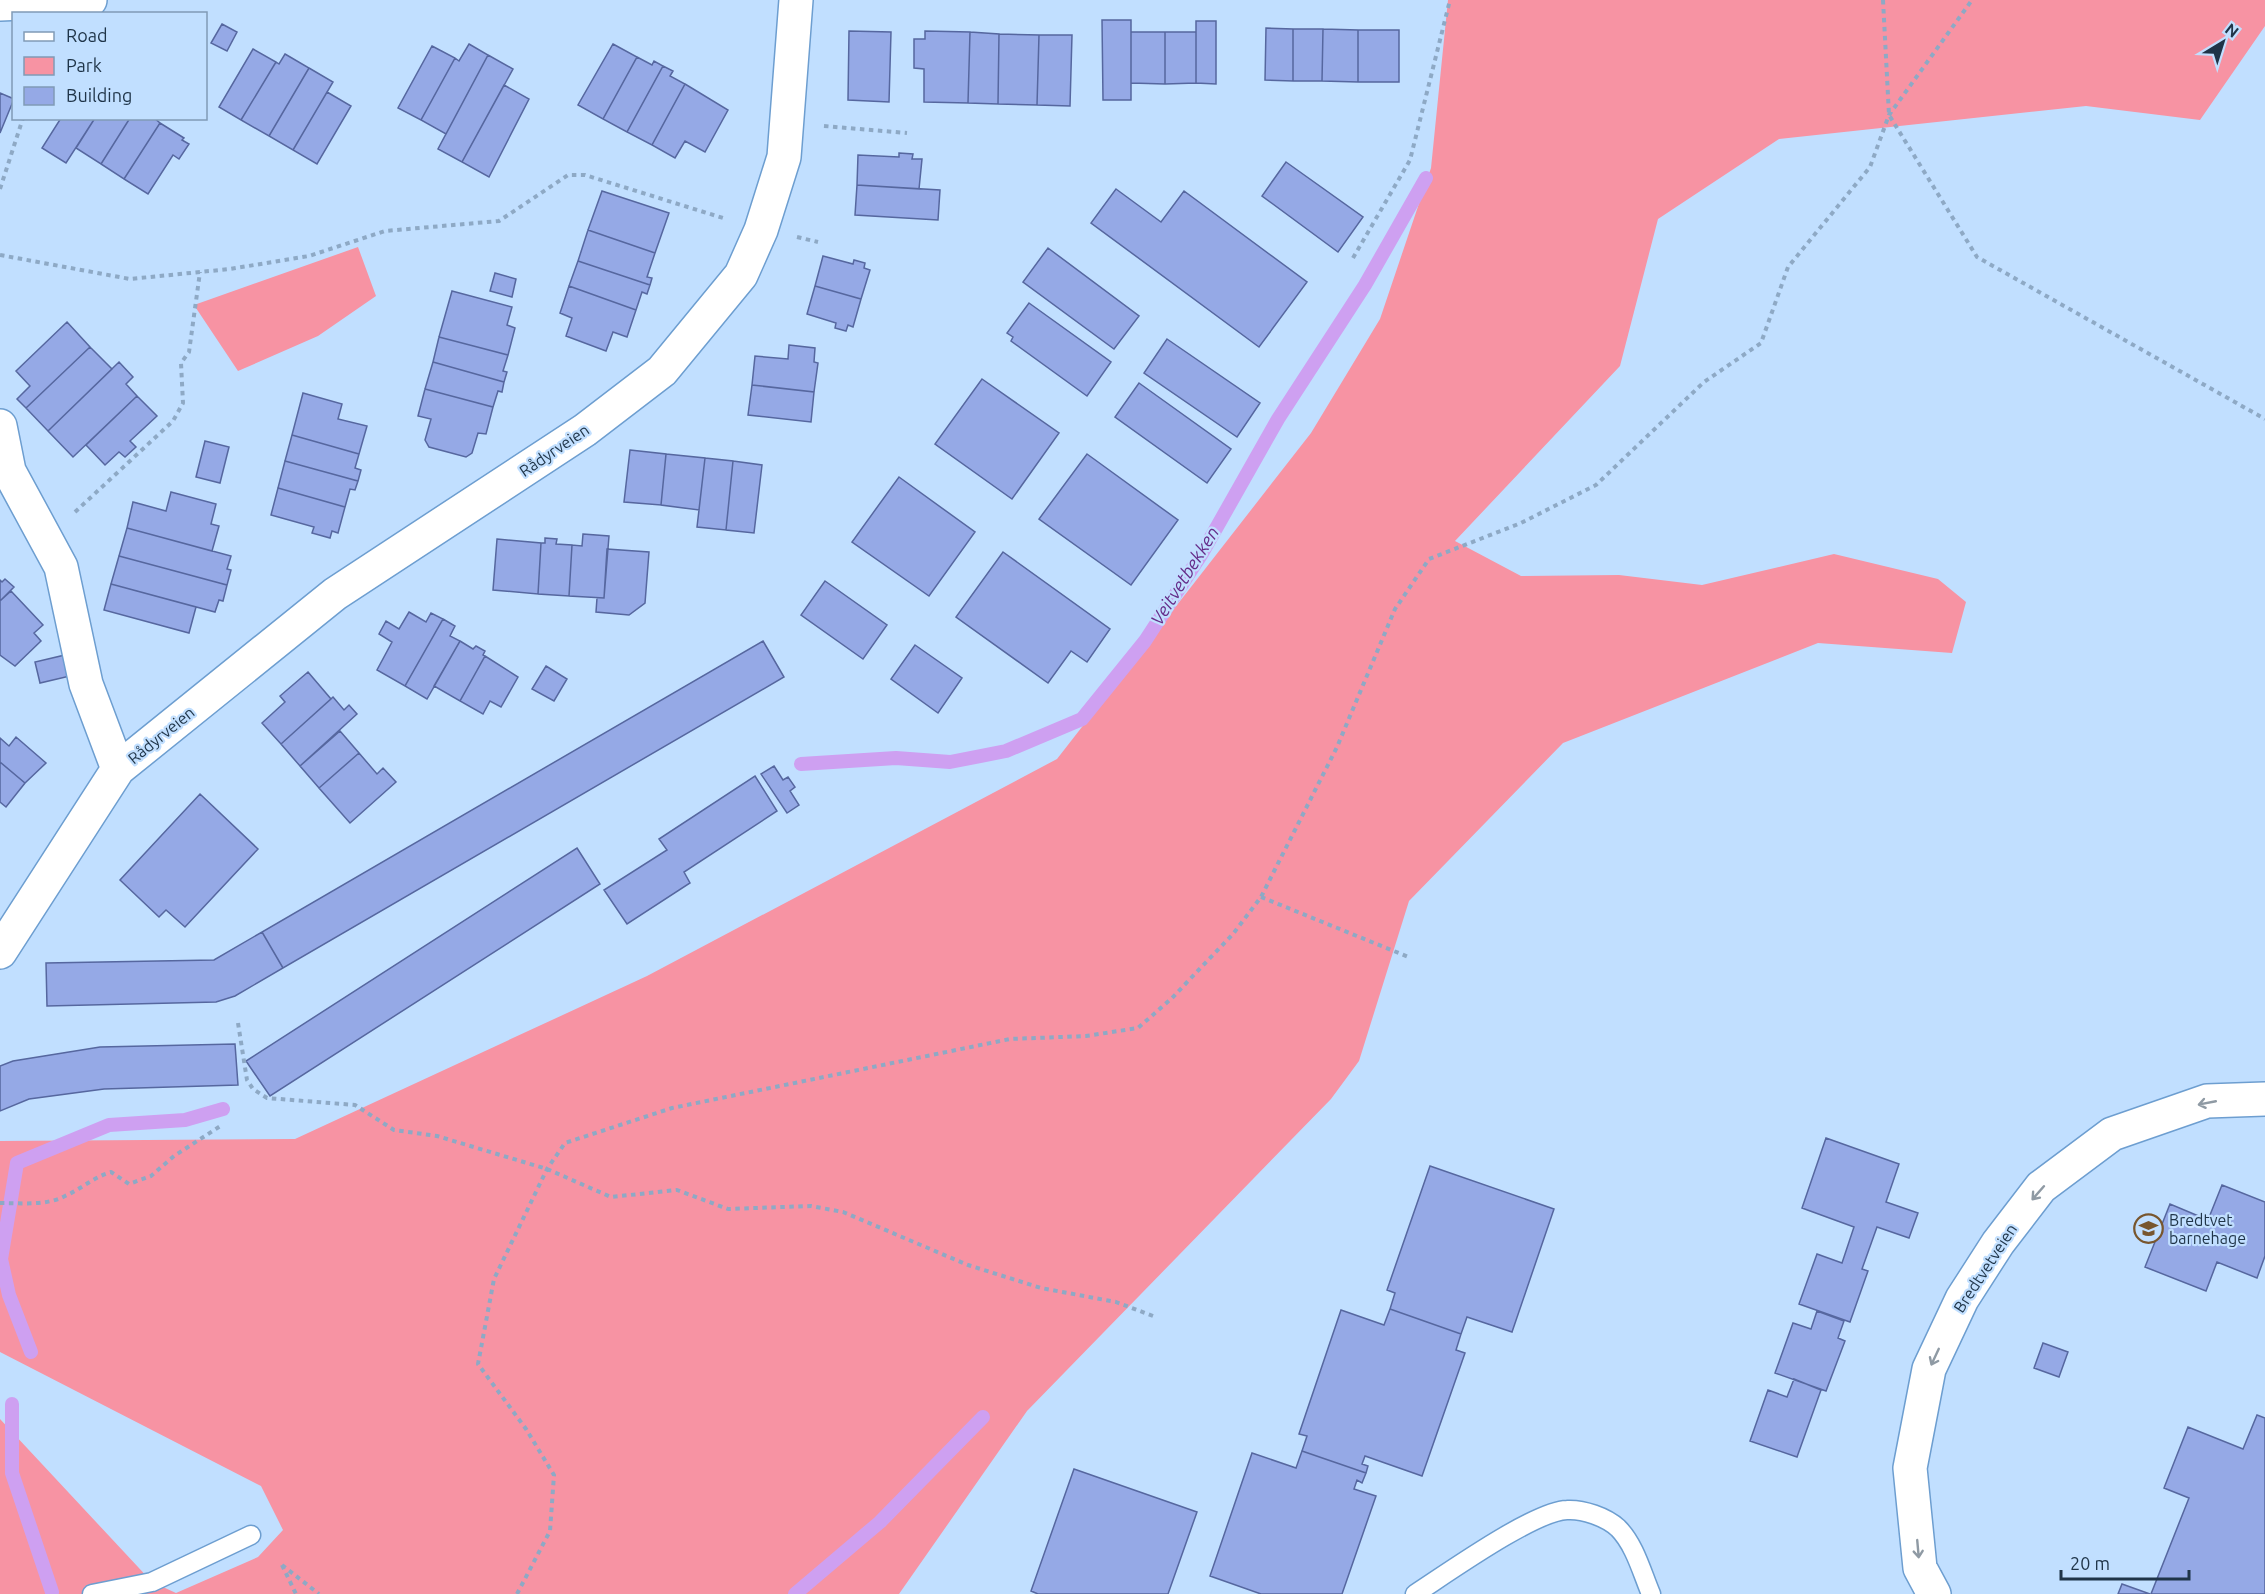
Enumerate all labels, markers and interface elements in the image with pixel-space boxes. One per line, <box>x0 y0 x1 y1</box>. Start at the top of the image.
legend <box>12 12 207 120</box>
north arrow <box>2193 12 2253 72</box>
text: N <box>2222 19 2242 41</box>
text: Road <box>66 25 108 45</box>
text: Park <box>66 55 102 75</box>
text: Building <box>66 85 132 105</box>
street label: Rådyrveien <box>516 420 592 480</box>
water label: Veitvetbekken <box>1146 523 1222 628</box>
street label: Rådyrveien <box>124 703 198 767</box>
one-way arrow <box>2198 1098 2217 1109</box>
one-way arrow <box>2031 1185 2044 1201</box>
place label: Bredtvet barnehage <box>2169 1211 2246 1247</box>
school or university icon: Bredtvet barnehage <box>2132 1213 2164 1245</box>
street label: Bredtvetveien <box>1950 1220 2020 1316</box>
one-way arrow <box>1928 1348 1940 1366</box>
one-way arrow <box>1913 1538 1924 1558</box>
scale bar <box>2061 1543 2188 1581</box>
text: 20 m <box>2070 1553 2110 1573</box>

